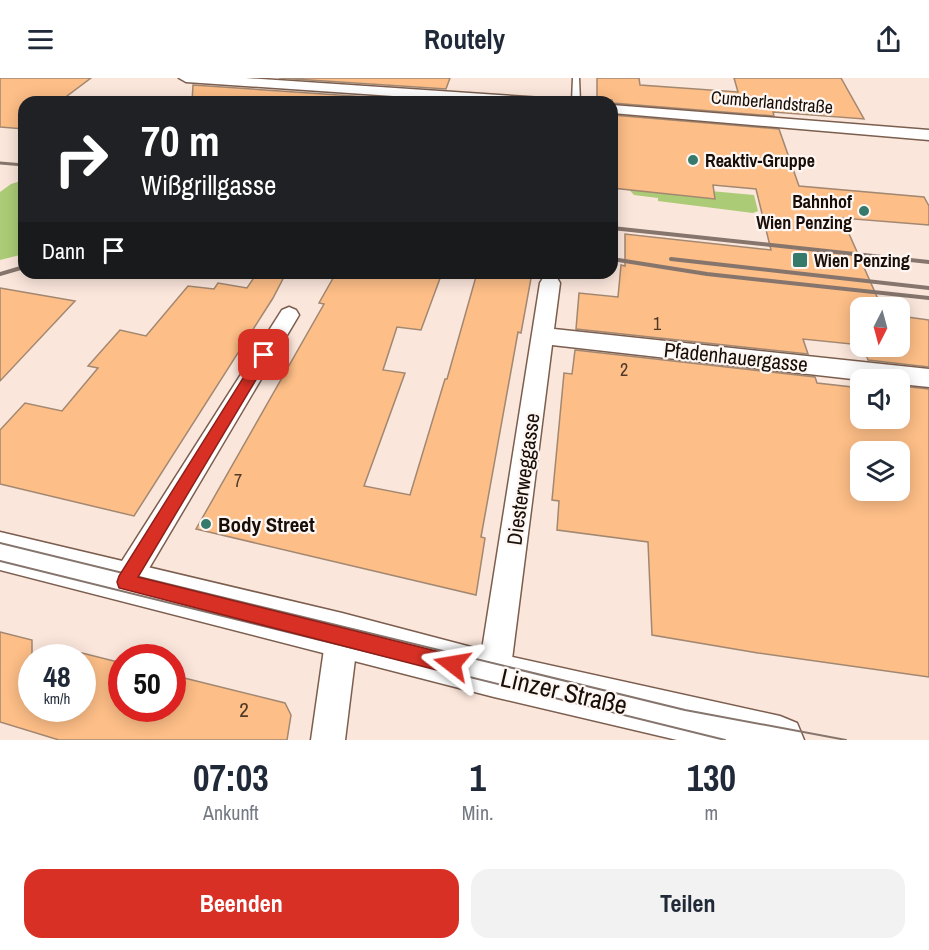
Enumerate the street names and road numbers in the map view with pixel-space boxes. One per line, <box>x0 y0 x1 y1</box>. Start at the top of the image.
street label: Cumberlandstraße <box>710 84 834 120</box>
street label: Pfadenhauergasse <box>663 335 809 379</box>
street label: Diesterweggasse <box>499 411 547 547</box>
street label: Linzer Straße <box>497 659 631 723</box>

